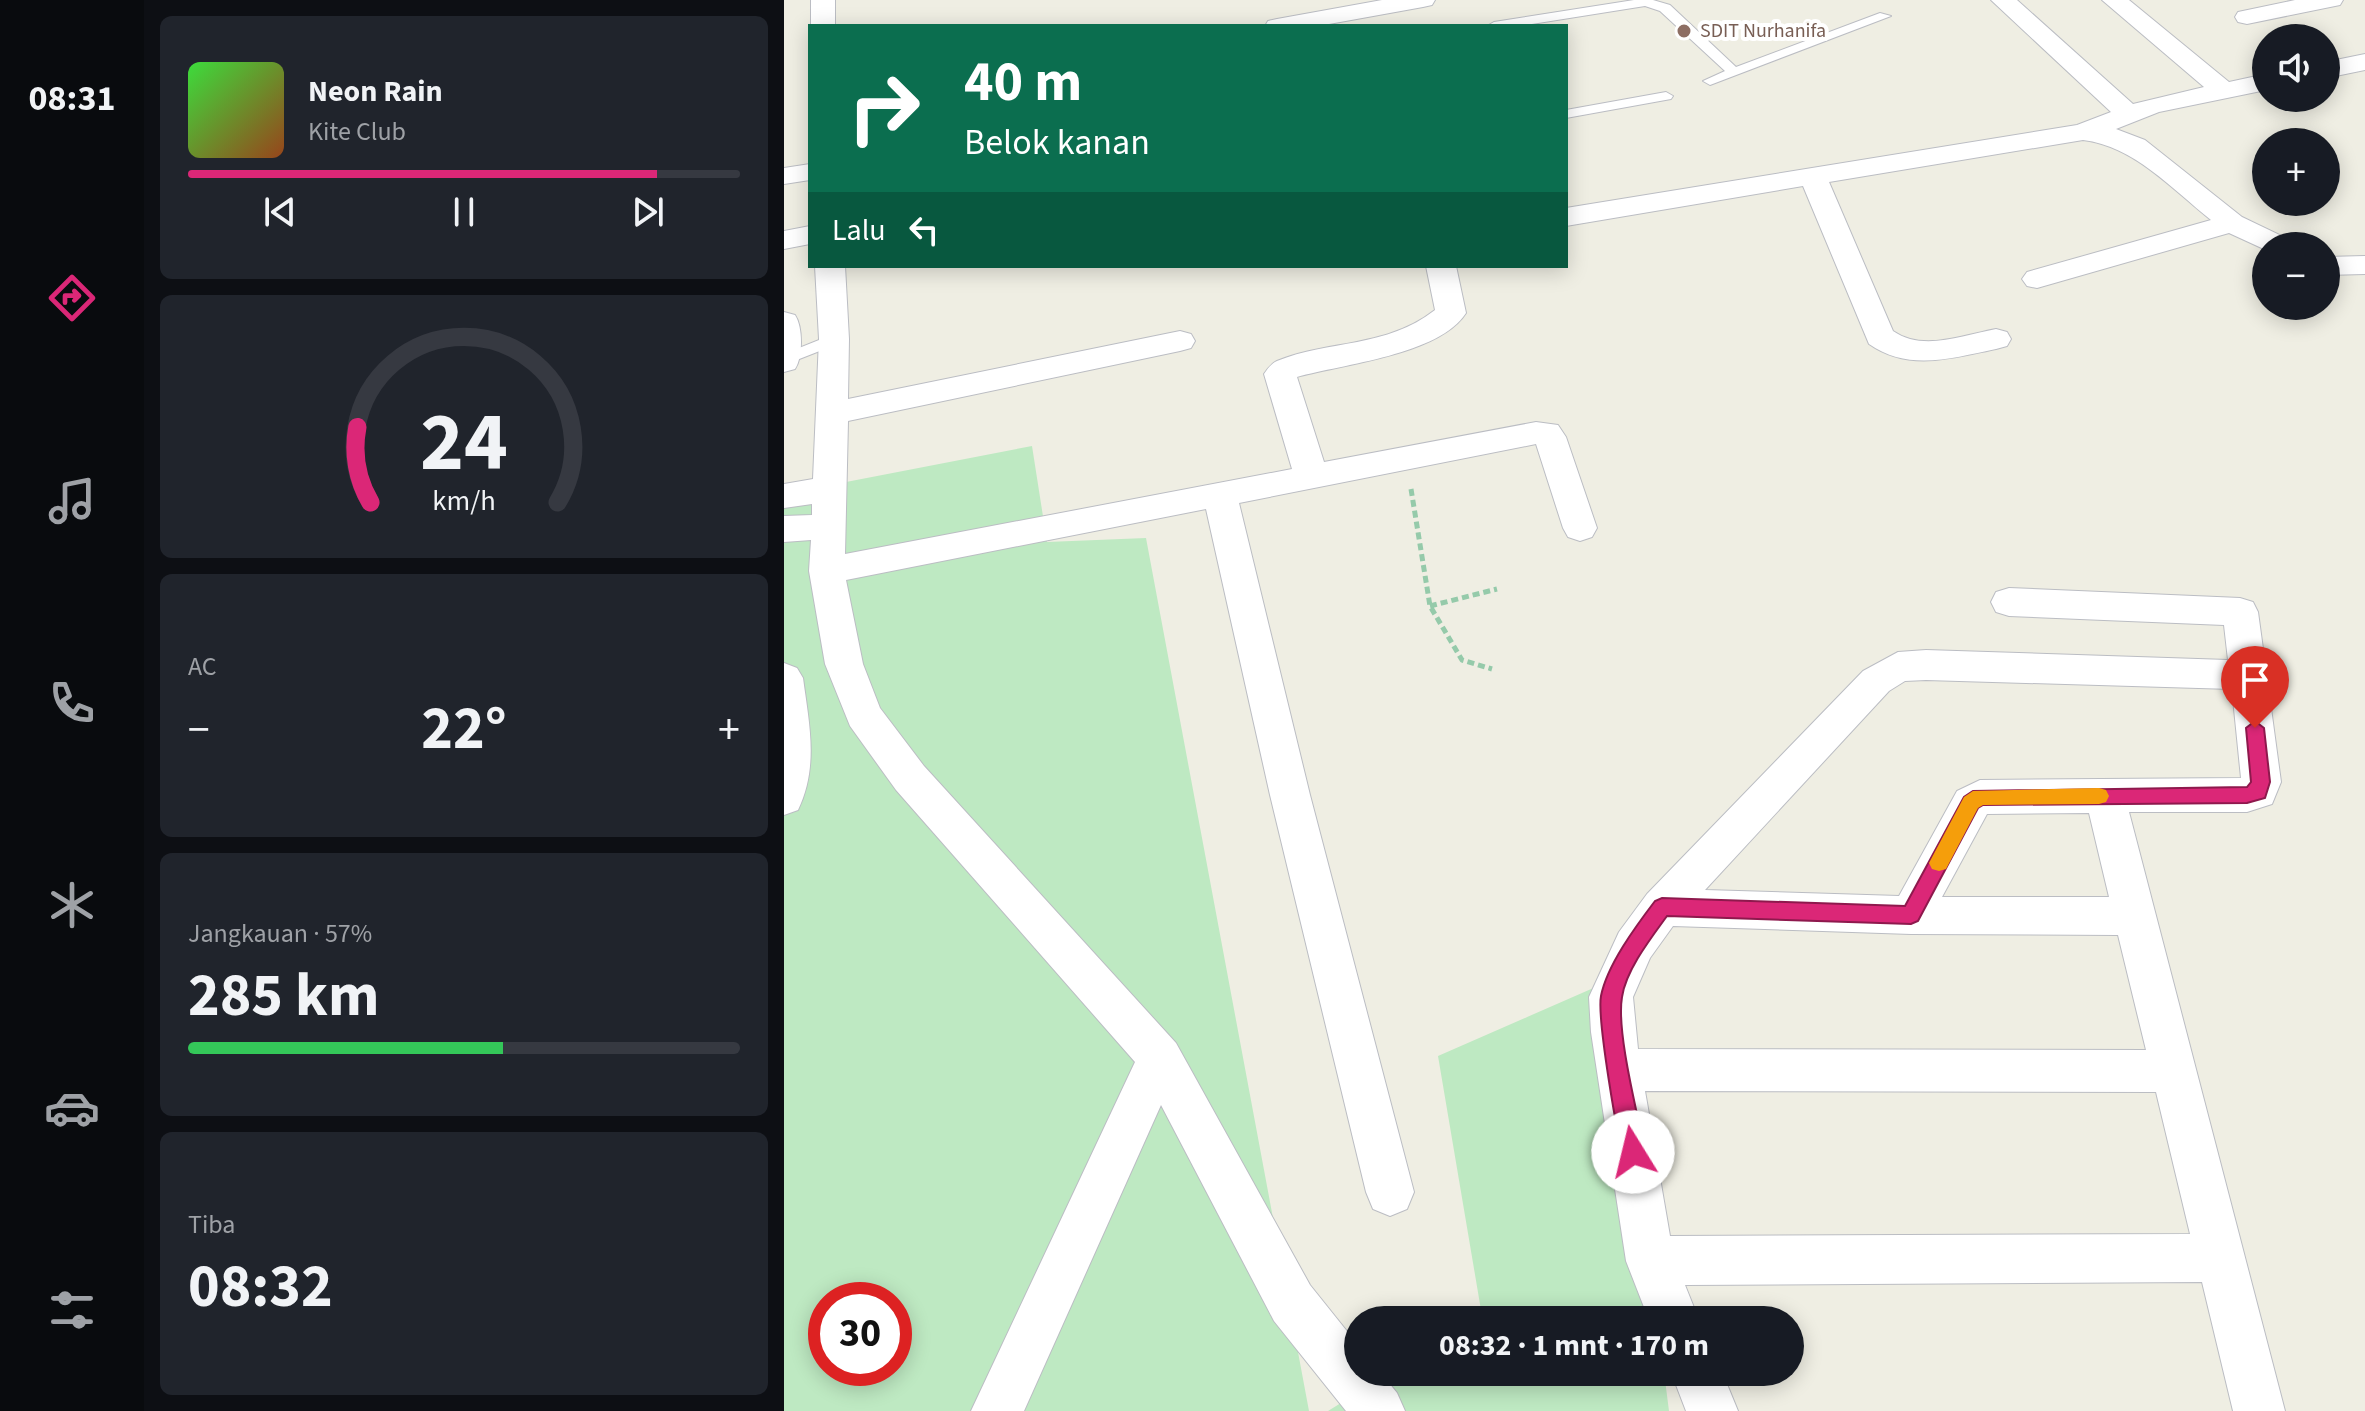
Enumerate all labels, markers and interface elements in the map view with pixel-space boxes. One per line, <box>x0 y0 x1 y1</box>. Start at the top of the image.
place label: SDIT Nurhanifa <box>1700 17 1826 45</box>
marker: SDIT Nurhanifa <box>1675 22 1693 40</box>
map controls <box>2252 24 2340 320</box>
button: sound <box>2252 24 2340 112</box>
text: 40 m <box>964 43 1082 122</box>
icon: right <box>832 56 936 160</box>
text: Neon Rain <box>308 70 443 113</box>
text: 08:31 <box>29 73 115 124</box>
text: Kite Club <box>308 113 406 150</box>
text: Belok kanan <box>964 117 1150 168</box>
button: + <box>2252 128 2340 216</box>
icon: previous <box>258 190 302 234</box>
icon: pause <box>442 190 486 234</box>
icon: next <box>626 190 670 234</box>
icon: left <box>902 208 946 252</box>
text: Lalu <box>832 209 886 252</box>
button: − <box>2252 232 2340 320</box>
icon: directions <box>44 270 100 326</box>
text: 24 <box>420 383 508 501</box>
icon: music <box>44 473 100 529</box>
text: km/h <box>432 481 496 521</box>
pin <box>2221 646 2289 728</box>
text: AC <box>188 648 217 685</box>
icon: arrive <box>2233 658 2277 702</box>
icon: phone <box>44 675 100 731</box>
text: 22° <box>421 687 507 772</box>
text: − <box>188 699 210 762</box>
text: + <box>718 699 740 762</box>
icon: climate <box>44 877 100 933</box>
text: Jangkauan · 57% <box>188 915 372 952</box>
text: 285 km <box>188 954 379 1039</box>
icon: car <box>44 1080 100 1136</box>
position arrow <box>1591 1110 1675 1194</box>
text: Tiba <box>188 1206 235 1243</box>
text: 08:32 <box>188 1245 333 1330</box>
icon: filters <box>44 1282 100 1338</box>
speed limit sign: 30 <box>808 1282 912 1386</box>
text: 08:32 · 1 mnt · 170 m <box>1439 1324 1709 1367</box>

